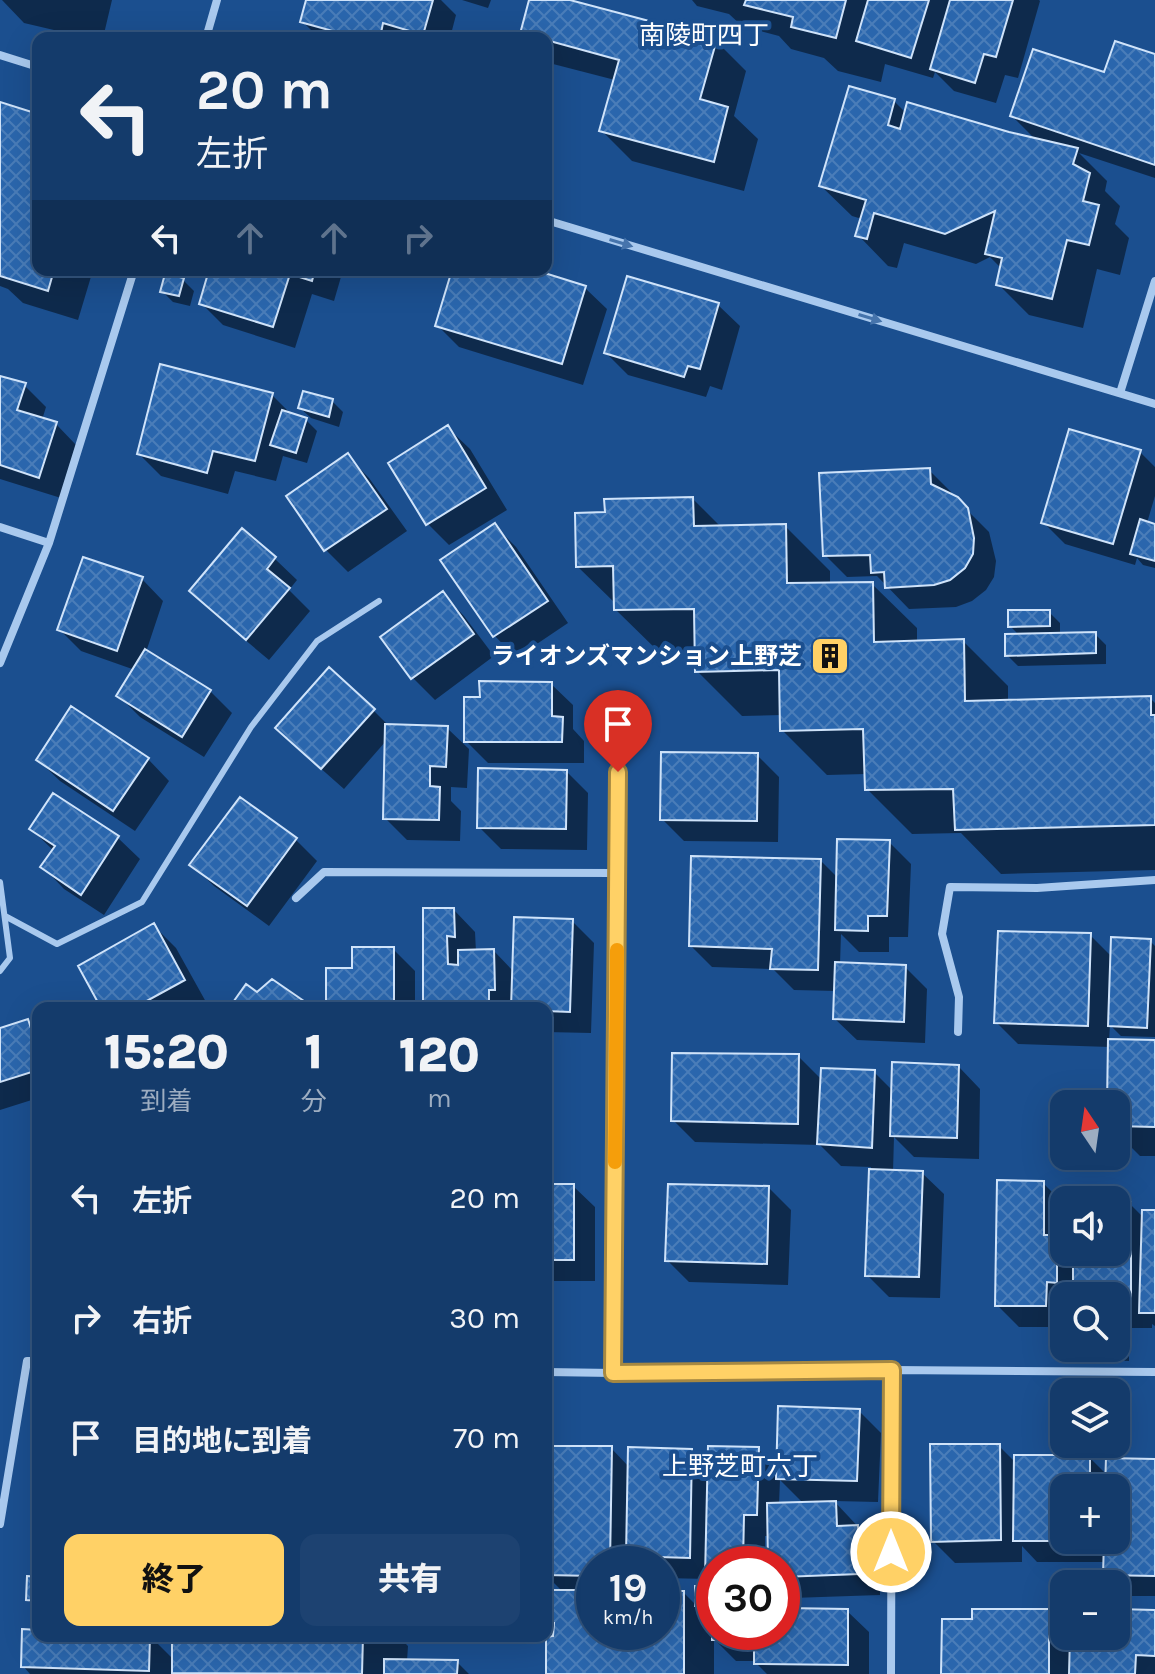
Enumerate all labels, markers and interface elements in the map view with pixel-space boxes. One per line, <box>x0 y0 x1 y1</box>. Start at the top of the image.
district label: 南陵町四丁 <box>639 20 769 51</box>
text: 20 m <box>196 57 333 122</box>
icon: left <box>64 64 168 168</box>
text: 左折 <box>196 133 268 175</box>
icon: left <box>144 216 188 260</box>
icon: ahead <box>228 216 272 260</box>
icon: ahead <box>312 216 356 260</box>
icon: right <box>396 216 440 260</box>
one-way arrow <box>609 237 633 250</box>
one-way arrow <box>858 312 882 325</box>
building icon: ライオンズマンション上野芝 <box>809 635 851 677</box>
place label: ライオンズマンション上野芝 <box>490 642 802 670</box>
pin <box>584 690 652 772</box>
icon: arrive <box>596 702 640 746</box>
text: 15:20 <box>104 1024 229 1080</box>
text: 1 <box>305 1024 323 1080</box>
text: 120 <box>399 1027 480 1083</box>
text: m <box>427 1083 452 1114</box>
text: 到着 <box>140 1086 192 1117</box>
text: 分 <box>301 1086 327 1117</box>
north arrow <box>1050 1090 1130 1170</box>
map controls <box>1050 1090 1130 1650</box>
icon: left <box>64 1176 108 1220</box>
text: 20 m <box>450 1180 520 1216</box>
text: 左折 <box>132 1183 192 1219</box>
button: sound <box>1050 1186 1130 1266</box>
button: search <box>1050 1282 1130 1362</box>
icon: right <box>64 1296 108 1340</box>
text: 30 m <box>449 1300 520 1336</box>
text: 右折 <box>132 1303 192 1339</box>
button: layers <box>1050 1378 1130 1458</box>
icon: arrive <box>64 1416 108 1460</box>
text: 70 m <box>453 1420 520 1456</box>
text: 目的地に到着 <box>132 1423 312 1459</box>
district label: 上野芝町六丁 <box>662 1451 818 1482</box>
button: + <box>1050 1474 1130 1554</box>
position arrow <box>849 1510 933 1594</box>
button: 終了 <box>64 1534 284 1626</box>
button: 共有 <box>300 1534 520 1626</box>
speed limit sign: 30 <box>696 1546 800 1650</box>
text: 19 <box>609 1564 647 1611</box>
button: − <box>1050 1570 1130 1650</box>
text: km/h <box>603 1606 653 1629</box>

